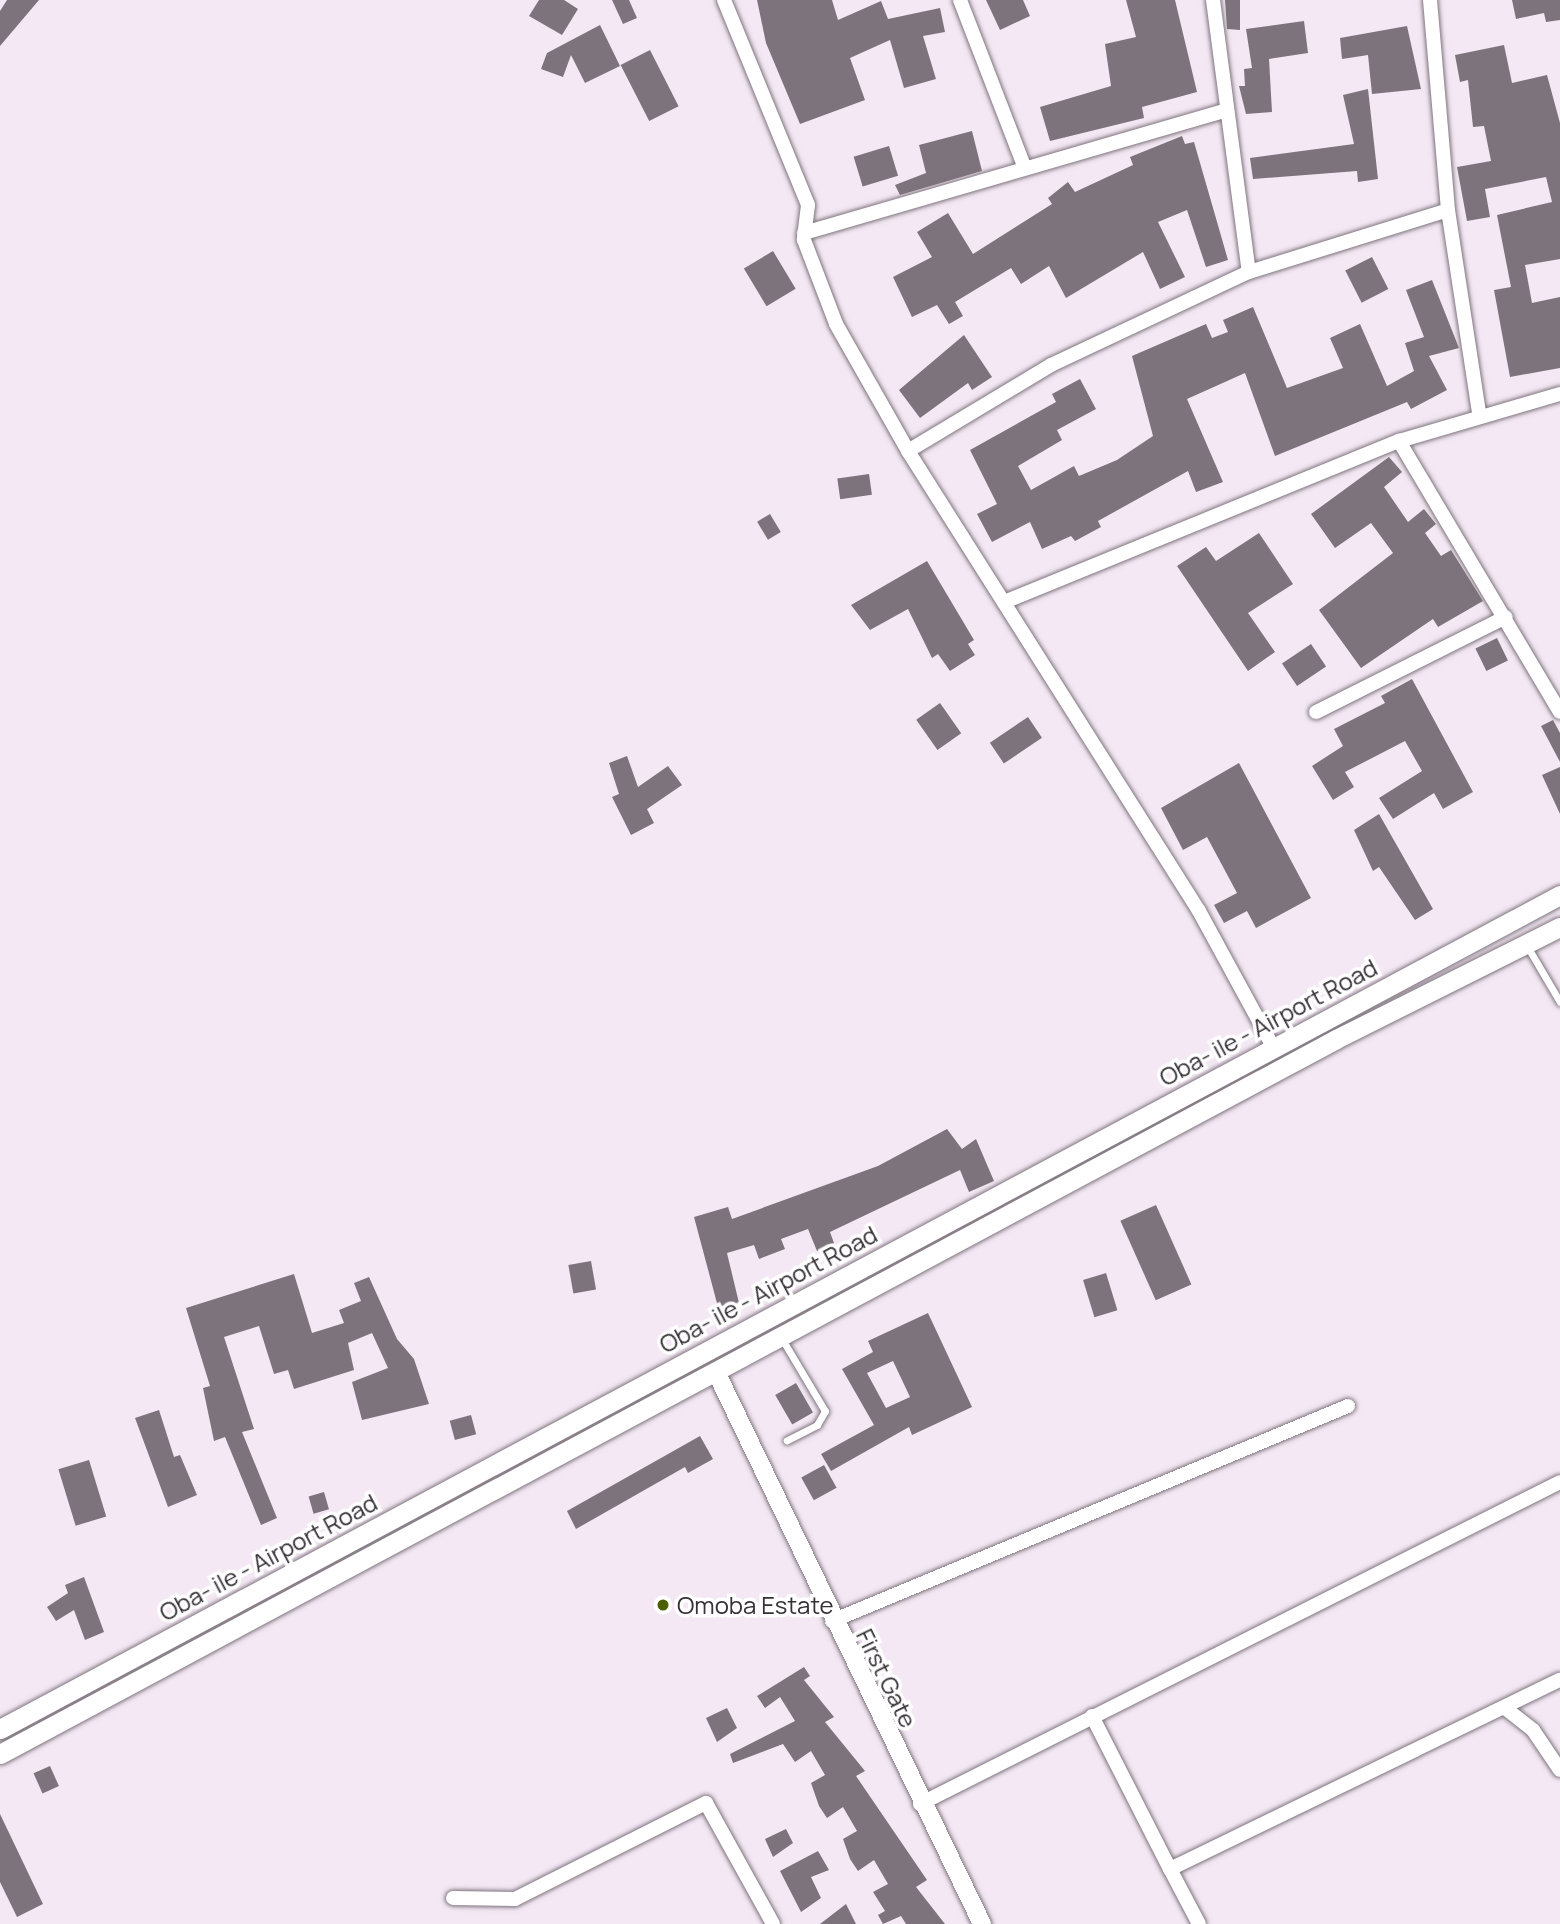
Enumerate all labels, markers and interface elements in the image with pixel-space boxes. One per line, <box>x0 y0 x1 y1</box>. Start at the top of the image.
street label: Oba- ile - Airport Road <box>1154 952 1382 1092</box>
street label: Oba- ile - Airport Road <box>654 1219 882 1359</box>
street label: Oba- ile - Airport Road <box>154 1487 382 1627</box>
place label: Omoba Estate <box>677 1591 834 1619</box>
marker: Omoba Estate <box>655 1597 671 1613</box>
street label: First Gate <box>851 1624 923 1732</box>

